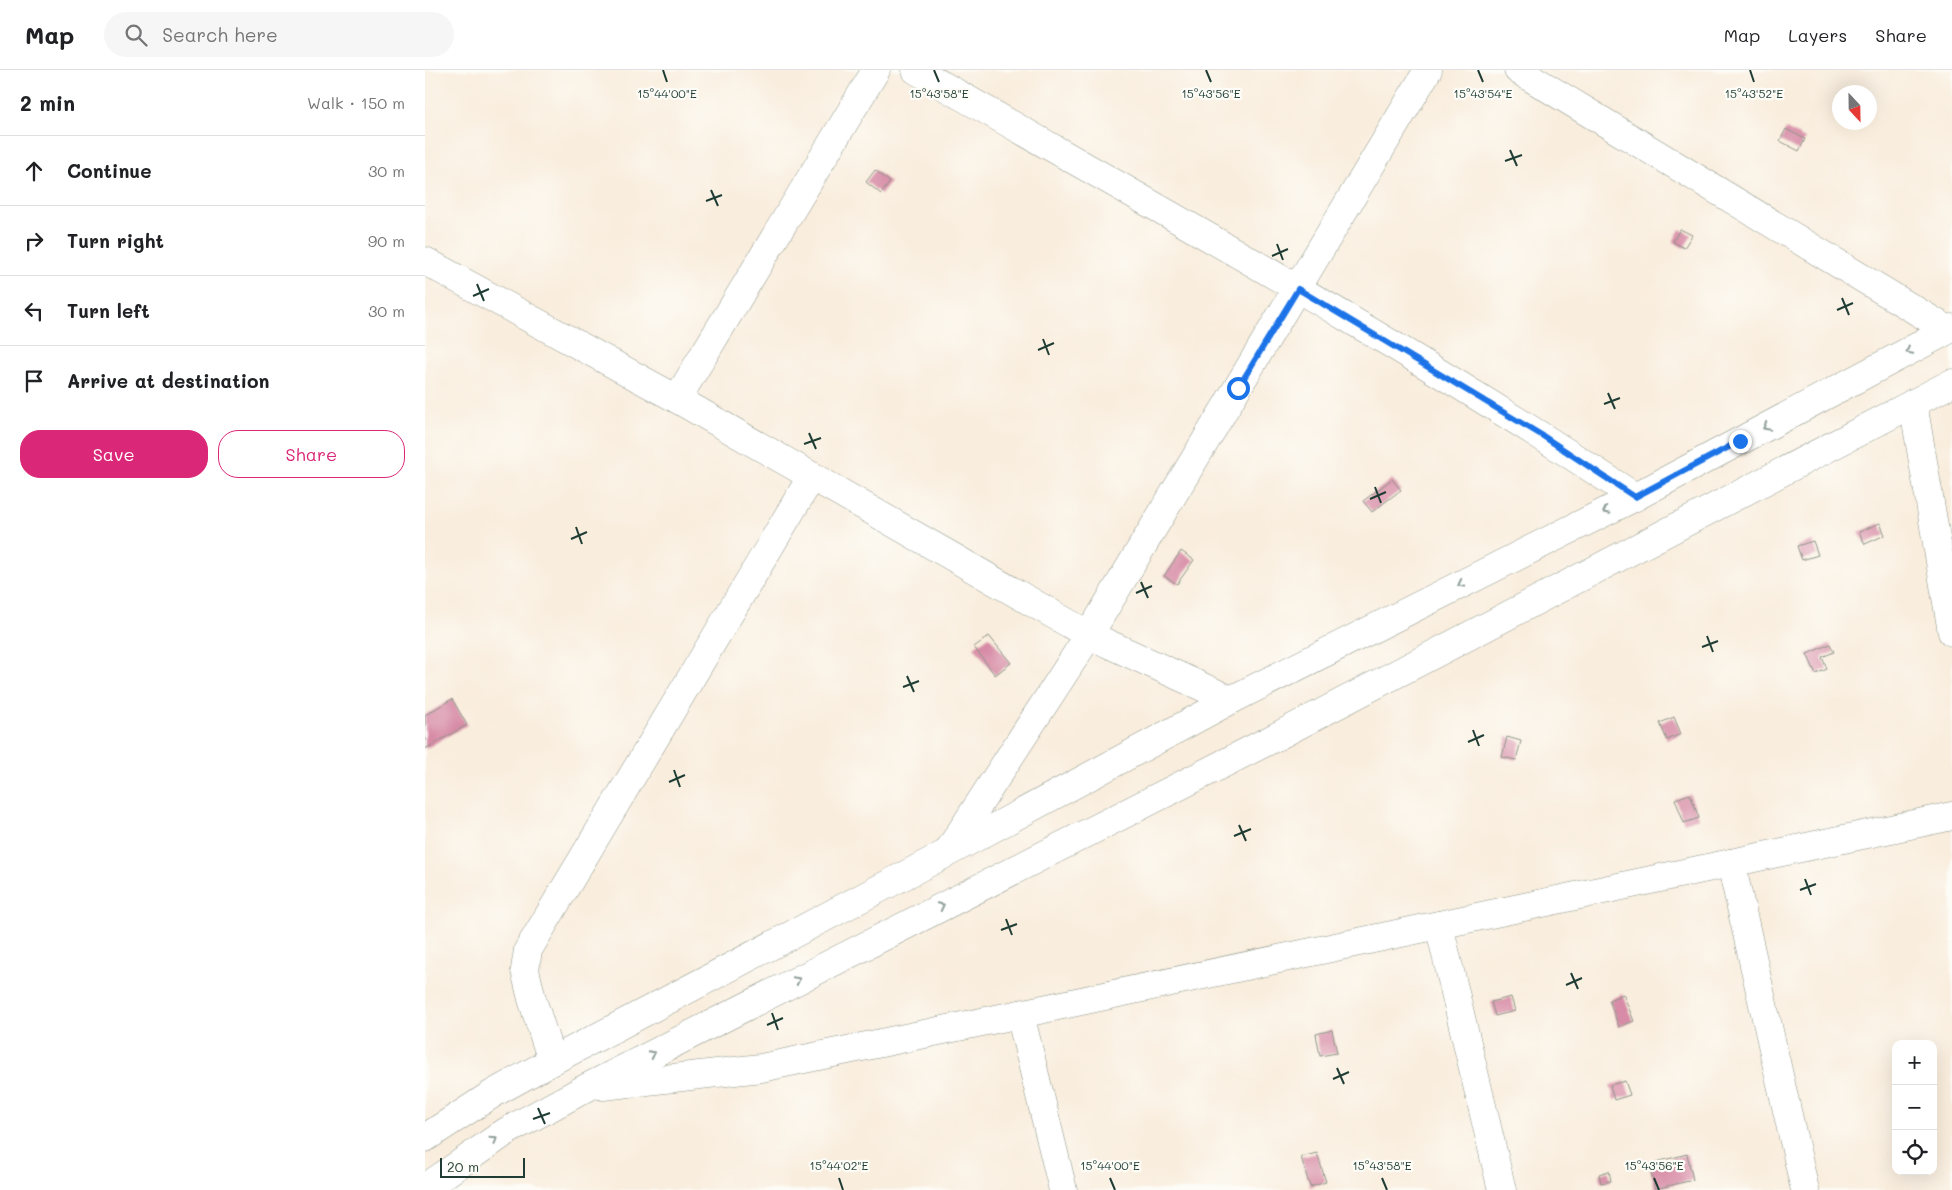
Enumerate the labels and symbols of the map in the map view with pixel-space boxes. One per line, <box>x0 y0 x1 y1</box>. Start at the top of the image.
text: 15°44'00"E <box>637 85 697 101</box>
text: 15°43'58"E <box>909 85 969 101</box>
text: 15°43'56"E <box>1181 85 1241 101</box>
text: 15°43'54"E <box>1454 85 1513 101</box>
text: 15°43'52"E <box>1725 85 1783 101</box>
north arrow <box>1832 85 1877 130</box>
one-way arrow <box>1905 345 1914 355</box>
route start <box>1227 377 1250 400</box>
one-way arrow <box>1762 421 1771 431</box>
route end <box>1729 430 1752 453</box>
one-way arrow <box>1603 505 1612 515</box>
one-way arrow <box>1457 578 1466 588</box>
one-way arrow <box>936 902 945 912</box>
one-way arrow <box>791 976 800 986</box>
one-way arrow <box>647 1050 656 1060</box>
one-way arrow <box>488 1137 498 1146</box>
scale bar <box>440 1155 525 1178</box>
text: 15°44'02"E <box>810 1157 869 1173</box>
text: 15°44'00"E <box>1080 1157 1140 1173</box>
text: 15°43'58"E <box>1352 1157 1412 1173</box>
text: 15°43'56"E <box>1624 1157 1684 1173</box>

